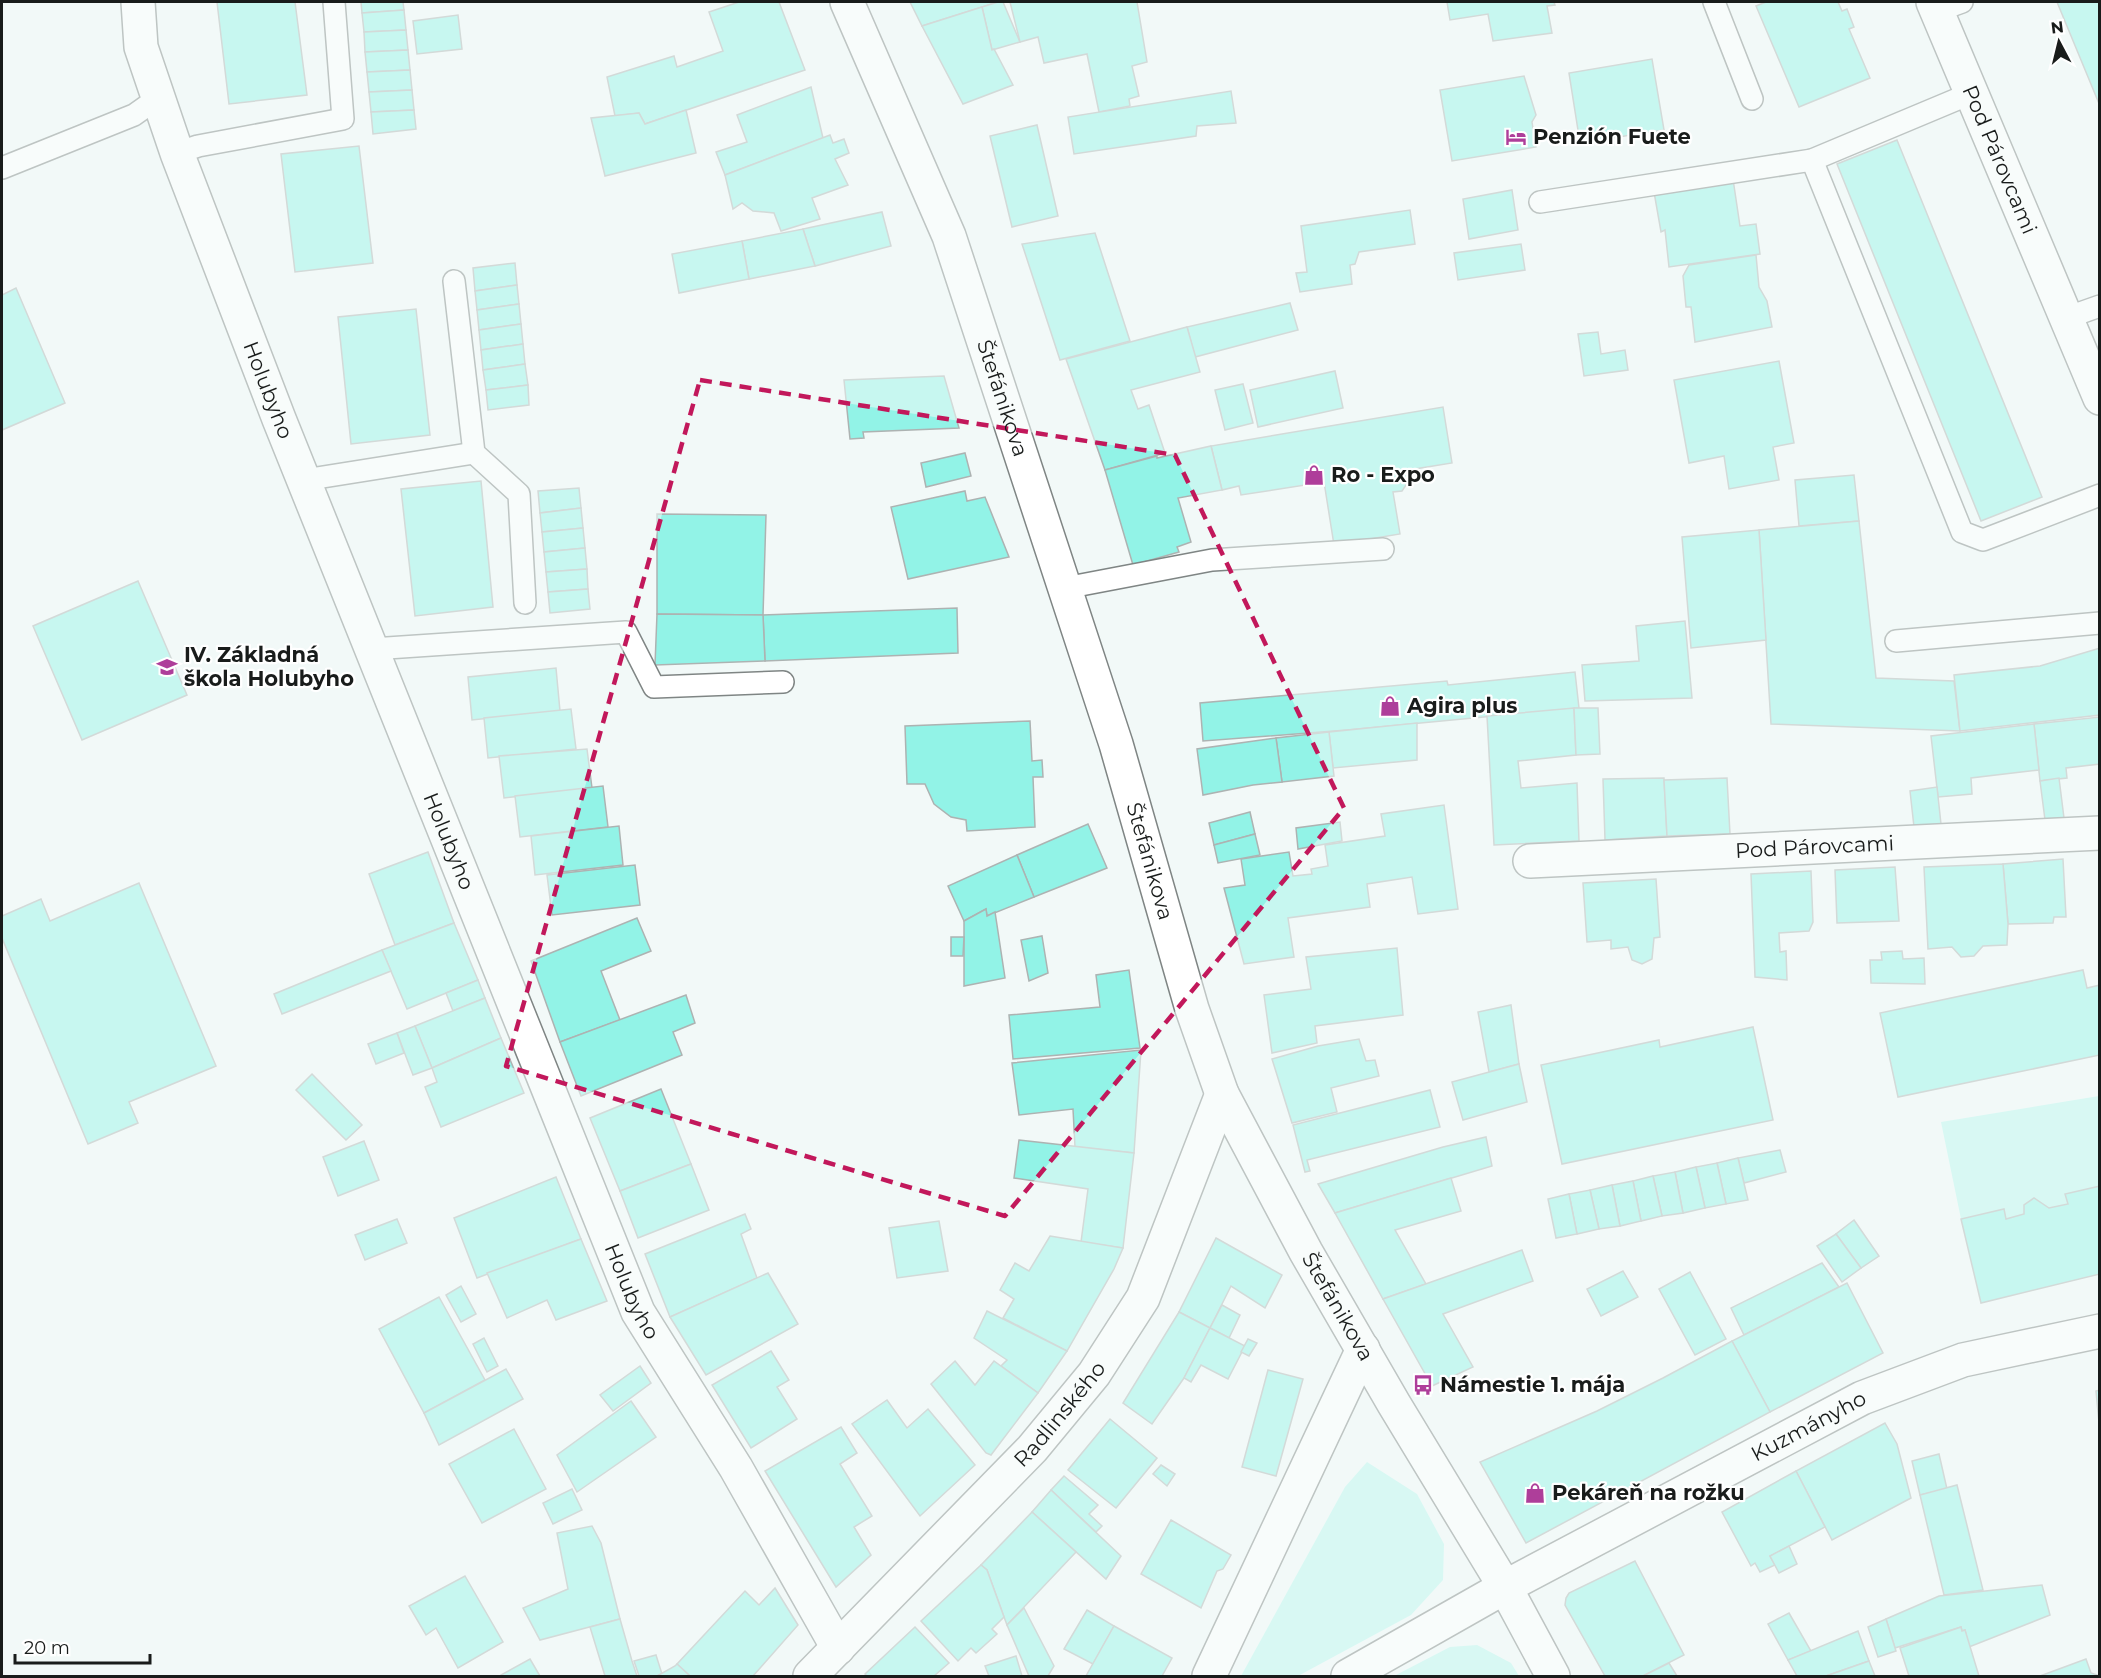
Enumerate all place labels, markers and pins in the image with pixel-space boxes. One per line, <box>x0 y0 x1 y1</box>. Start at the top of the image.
place label: Penzión Fuete <box>1533 124 1691 149</box>
hotel icon: Penzión Fuete <box>1504 125 1528 149</box>
place label: Ro - Expo <box>1331 462 1435 487</box>
shop icon: Ro - Expo <box>1302 463 1326 487</box>
place label: IV. Základná škola Holubyho <box>184 642 354 691</box>
school or university icon: IV. Základná škola Holubyho <box>155 655 179 679</box>
place label: Agira plus <box>1406 693 1518 718</box>
shop icon: Agira plus <box>1378 694 1402 718</box>
place label: Námestie 1. mája <box>1440 1372 1625 1397</box>
bus stop icon: Námestie 1. mája <box>1411 1373 1435 1397</box>
place label: Pekáreň na rožku <box>1552 1480 1745 1505</box>
shop icon: Pekáreň na rožku <box>1523 1481 1547 1505</box>

